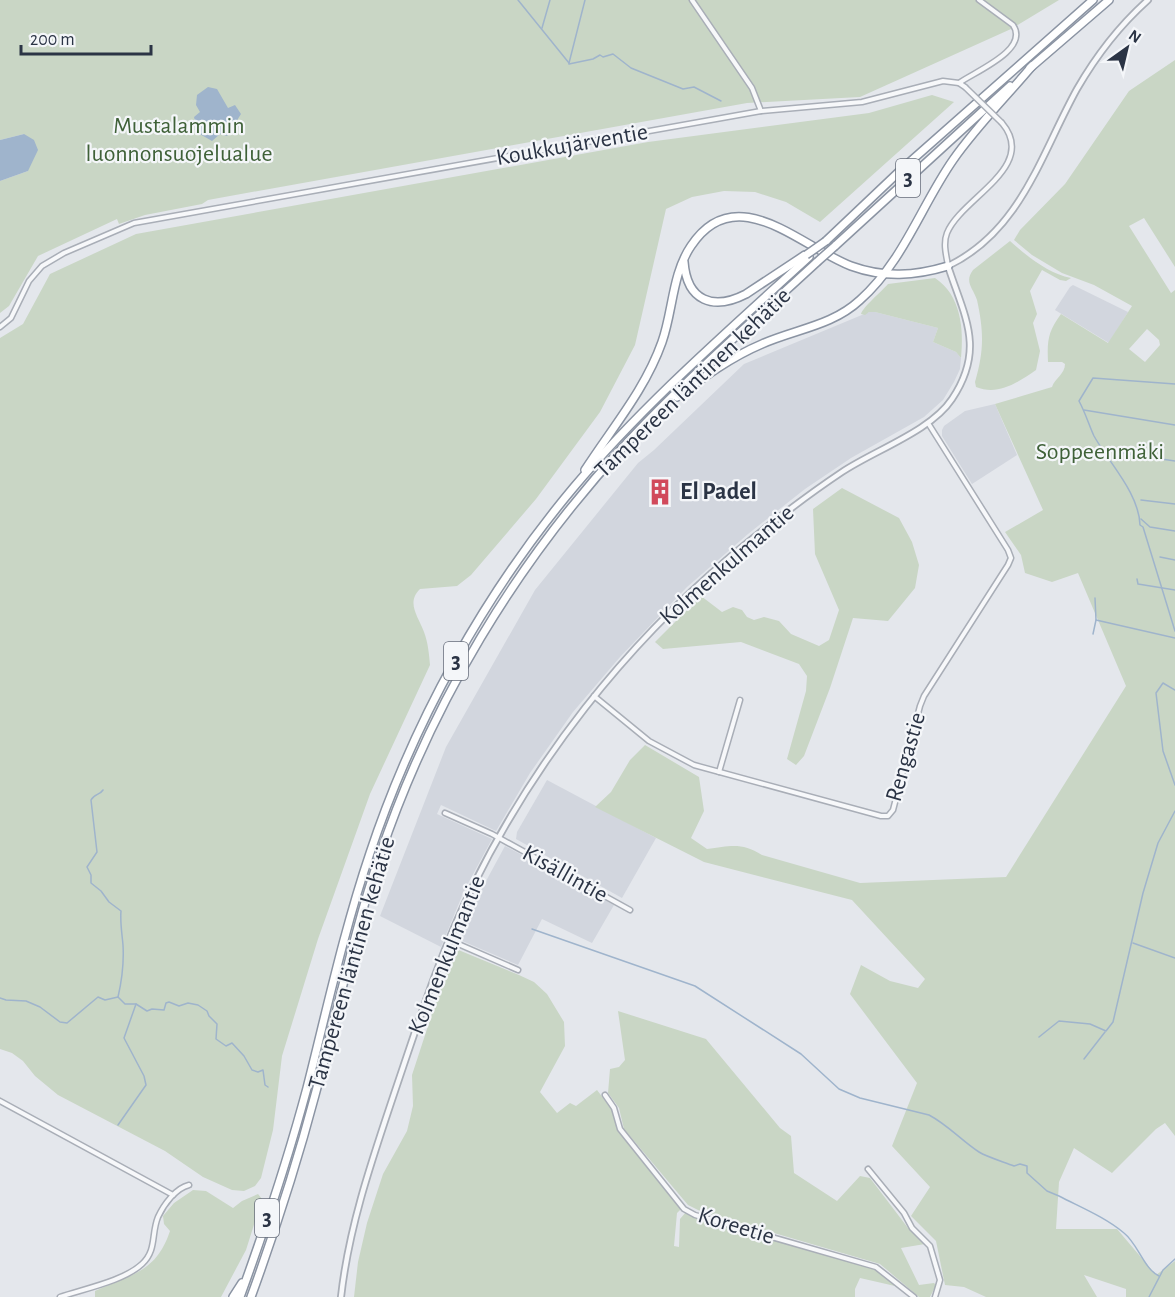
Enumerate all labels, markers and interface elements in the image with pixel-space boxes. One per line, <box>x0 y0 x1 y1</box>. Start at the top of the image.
scale bar <box>21 18 152 56</box>
north arrow <box>1097 18 1157 78</box>
text: N <box>1126 27 1144 46</box>
text: 200 m <box>30 31 75 49</box>
park label: Mustalammin luonnonsuojelualue <box>86 114 272 166</box>
street label: Koukkujärventie <box>494 120 650 170</box>
road number: 3 <box>896 159 920 197</box>
street label: Tampereen läntinen kehätie <box>590 283 796 483</box>
park label: Soppeenmäki <box>1036 440 1164 464</box>
building icon: El Padel <box>645 477 675 507</box>
place label: El Padel <box>680 480 757 504</box>
street label: Kolmenkulmantie <box>655 501 799 629</box>
road number: 3 <box>444 642 468 680</box>
street label: Rengastie <box>882 710 930 804</box>
street label: Tampereen läntinen kehätie <box>304 834 400 1092</box>
street label: Kisällintie <box>518 841 612 907</box>
street label: Kolmenkulmantie <box>404 872 490 1038</box>
road number: 3 <box>255 1199 279 1237</box>
street label: Koreetie <box>695 1203 777 1249</box>

